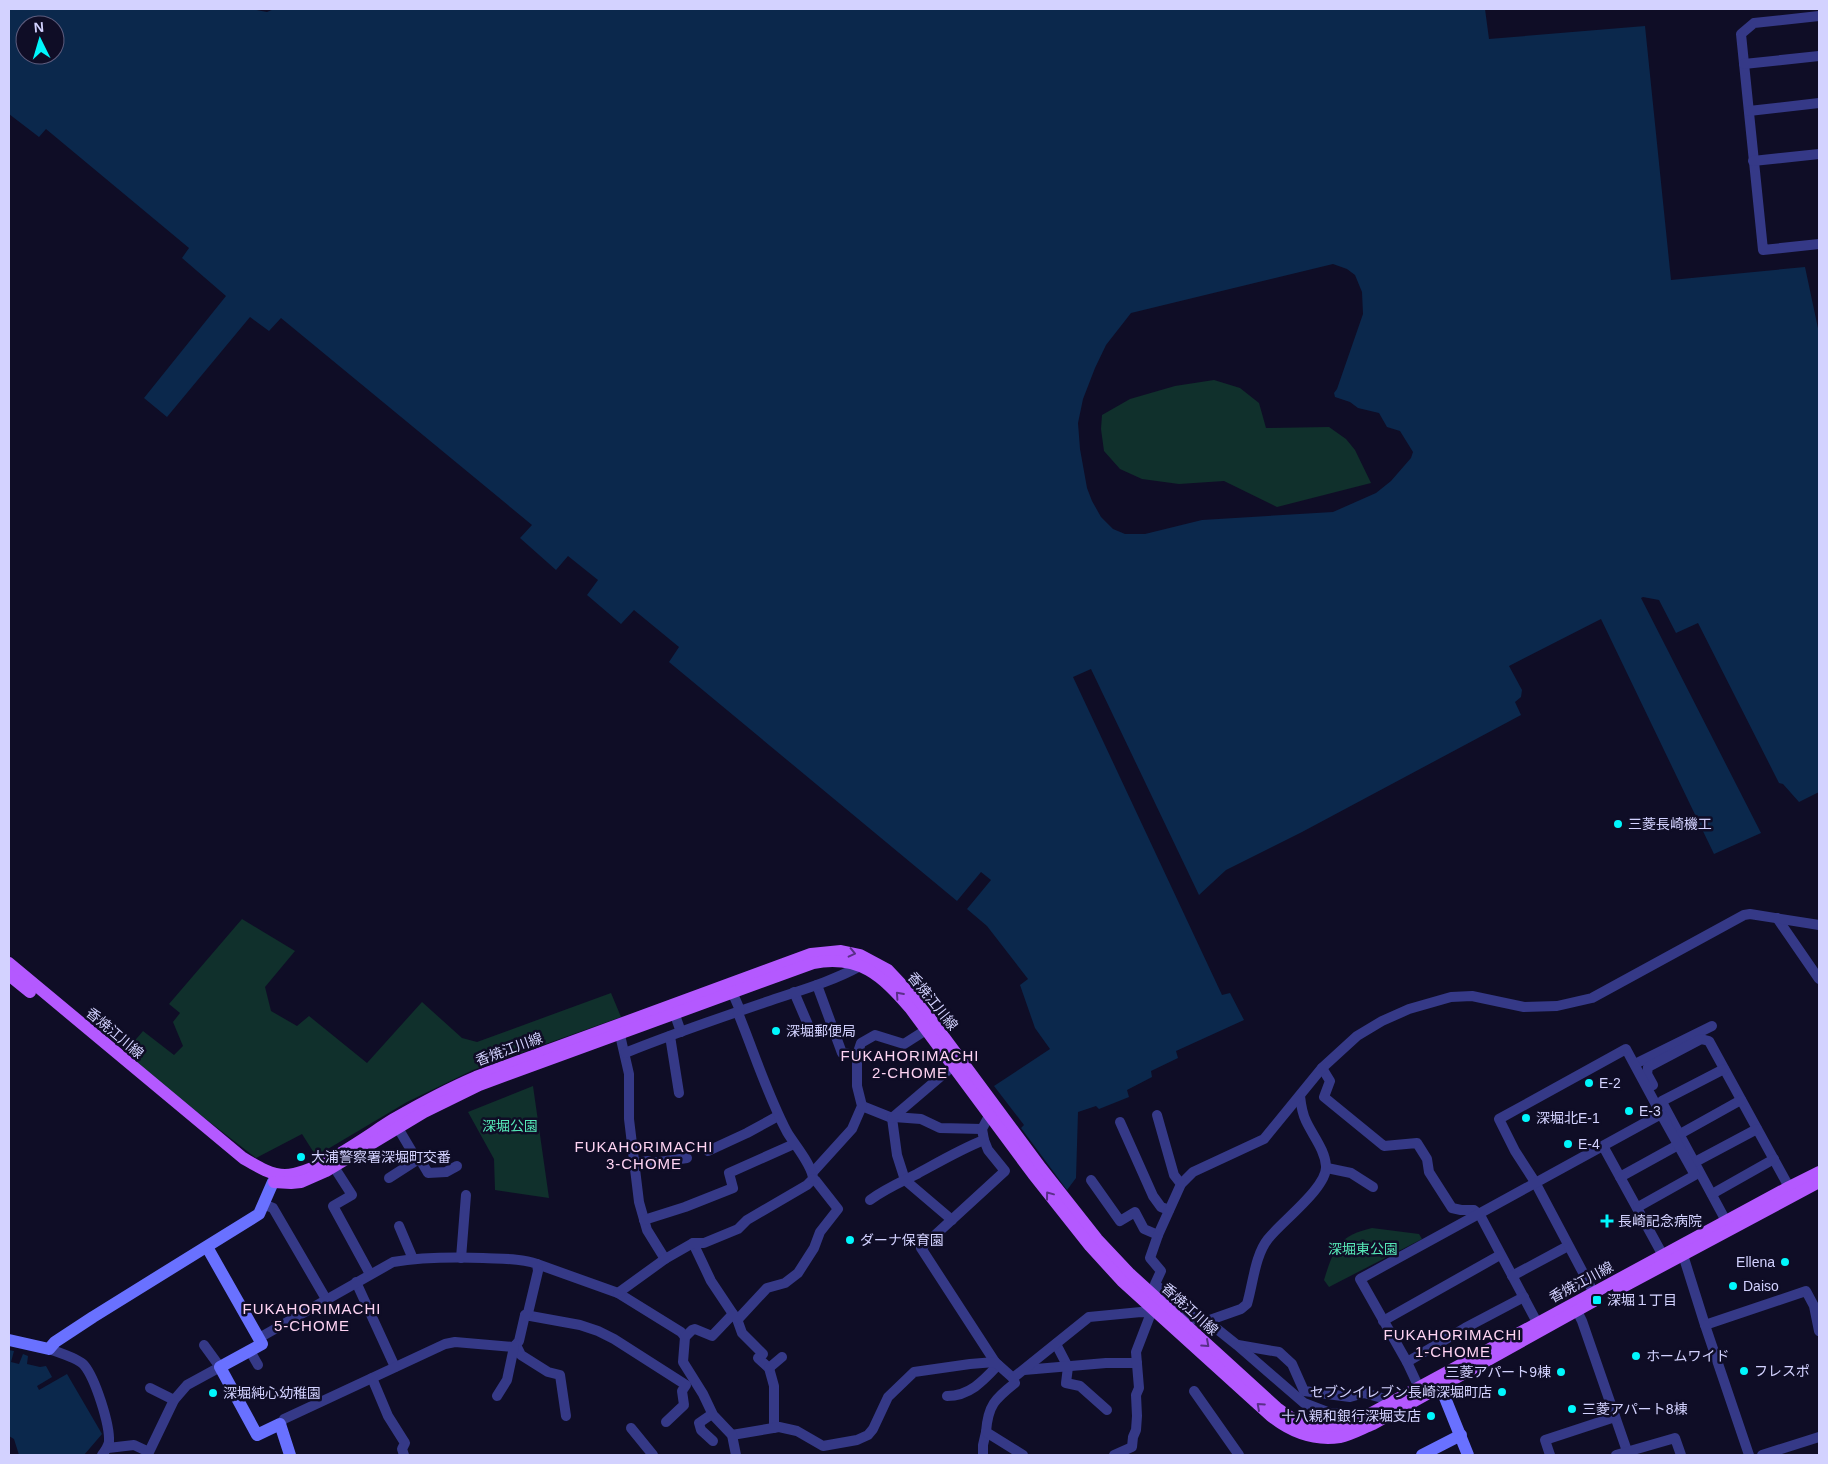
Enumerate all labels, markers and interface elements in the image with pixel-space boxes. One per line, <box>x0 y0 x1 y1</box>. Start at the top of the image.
north arrow <box>15 15 65 65</box>
text: N <box>33 19 45 35</box>
place label: 三菱長崎機工 <box>1628 816 1712 832</box>
marker: 三菱長崎機工 <box>1612 818 1624 830</box>
one-way arrow <box>848 947 857 958</box>
street label: 香焼江川線 <box>905 969 961 1033</box>
one-way arrow <box>895 992 904 1001</box>
street label: 香焼江川線 <box>83 1004 147 1062</box>
place label: 深堀郵便局 <box>786 1023 856 1039</box>
marker: 深堀郵便局 <box>770 1025 782 1037</box>
street label: 香焼江川線 <box>473 1030 545 1068</box>
district label: FUKAHORIMACHI 2-CHOME <box>841 1047 979 1081</box>
place label: E-2 <box>1599 1075 1621 1091</box>
marker: E-2 <box>1583 1077 1595 1089</box>
place label: E-3 <box>1639 1103 1661 1119</box>
marker: E-3 <box>1623 1105 1635 1117</box>
place label: 深堀北E-1 <box>1536 1110 1600 1126</box>
marker: 深堀北E-1 <box>1520 1112 1532 1124</box>
park label: 深堀公園 <box>482 1118 538 1134</box>
place label: E-4 <box>1578 1136 1600 1152</box>
district label: FUKAHORIMACHI 3-CHOME <box>575 1138 713 1172</box>
marker: E-4 <box>1562 1138 1574 1150</box>
place label: 大浦警察署深堀町交番 <box>311 1149 451 1165</box>
marker: 大浦警察署深堀町交番 <box>295 1151 307 1163</box>
one-way arrow <box>1047 1192 1055 1201</box>
place label: 長崎記念病院 <box>1618 1213 1702 1229</box>
marker: 長崎記念病院 <box>1600 1214 1614 1228</box>
place label: ダーナ保育園 <box>860 1232 944 1248</box>
marker: ダーナ保育園 <box>844 1234 856 1246</box>
park label: 深堀東公園 <box>1328 1241 1398 1257</box>
place label: Ellena <box>1736 1254 1775 1270</box>
marker: Ellena <box>1779 1256 1791 1268</box>
street label: 香焼江川線 <box>1546 1259 1616 1305</box>
place label: Daiso <box>1743 1278 1779 1294</box>
street label: 香焼江川線 <box>1159 1280 1221 1338</box>
marker: Daiso <box>1727 1280 1739 1292</box>
place label: 深堀１丁目 <box>1607 1292 1677 1308</box>
marker: 深堀１丁目 <box>1591 1294 1603 1306</box>
district label: FUKAHORIMACHI 5-CHOME <box>243 1300 381 1334</box>
district label: FUKAHORIMACHI 1-CHOME <box>1384 1326 1522 1360</box>
one-way arrow <box>1201 1338 1210 1347</box>
place label: ホームワイド <box>1646 1348 1730 1364</box>
marker: ホームワイド <box>1630 1350 1642 1362</box>
place label: フレスポ <box>1754 1363 1810 1379</box>
place label: 三菱アパート9棟 <box>1445 1364 1551 1380</box>
marker: フレスポ <box>1738 1365 1750 1377</box>
marker: 三菱アパート9棟 <box>1555 1366 1567 1378</box>
place label: セブンイレブン長崎深堀町店 <box>1310 1384 1492 1400</box>
place label: 深堀純心幼稚園 <box>223 1385 321 1401</box>
marker: セブンイレブン長崎深堀町店 <box>1496 1386 1508 1398</box>
marker: 深堀純心幼稚園 <box>207 1387 219 1399</box>
place label: 三菱アパート8棟 <box>1582 1401 1688 1417</box>
one-way arrow <box>1257 1403 1266 1412</box>
marker: 三菱アパート8棟 <box>1566 1403 1578 1415</box>
place label: 十八親和銀行深堀支店 <box>1281 1408 1421 1424</box>
marker: 十八親和銀行深堀支店 <box>1425 1410 1437 1422</box>

